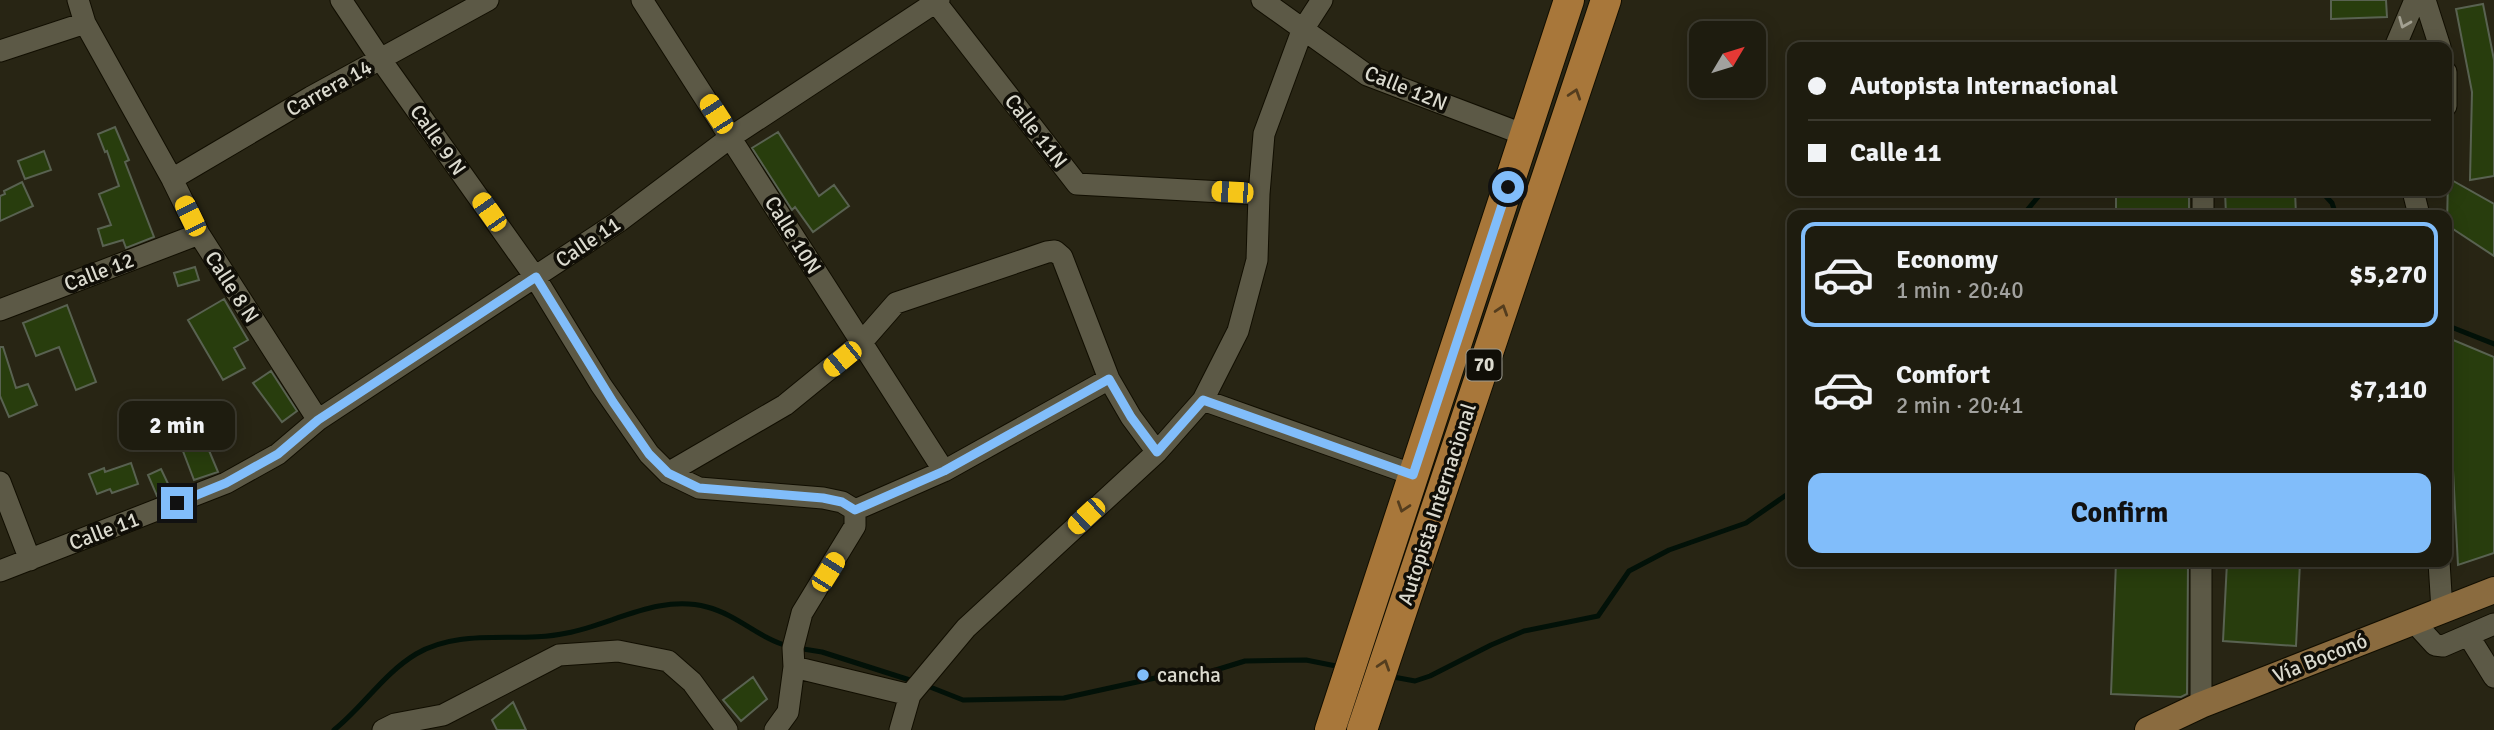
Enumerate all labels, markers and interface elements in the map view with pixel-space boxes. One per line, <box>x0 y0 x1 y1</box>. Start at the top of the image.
one-way arrow <box>2398 17 2412 29</box>
north arrow <box>1689 21 1766 98</box>
map controls <box>1689 21 1766 98</box>
street label: Carrera 14 <box>281 54 377 122</box>
street label: Calle 12N <box>1361 60 1451 116</box>
text: Autopista Internacional <box>1850 70 2118 102</box>
street label: Calle 11N <box>999 89 1073 173</box>
one-way arrow <box>1566 89 1581 101</box>
car <box>696 91 737 137</box>
street label: Calle 9 N <box>404 100 472 180</box>
text: Calle 11 <box>1850 137 1942 169</box>
route start <box>1492 171 1524 203</box>
car <box>1211 180 1254 204</box>
car <box>469 189 510 235</box>
street label: Calle 10N <box>759 191 827 279</box>
car <box>172 193 209 239</box>
street label: Calle 11 <box>551 211 625 273</box>
icon: car <box>1812 243 1875 306</box>
text: Economy <box>1896 244 1998 276</box>
street label: Calle 8 N <box>199 246 265 328</box>
street label: Calle 12 <box>60 247 138 297</box>
text: $5,270 <box>2349 259 2427 291</box>
text: 1 min · 20:40 <box>1896 276 2024 305</box>
one-way arrow <box>1494 305 1508 317</box>
car <box>820 338 865 380</box>
road number: 70 <box>1466 350 1502 380</box>
icon: car <box>1812 358 1875 421</box>
text: Comfort <box>1896 359 1990 391</box>
text: $7,110 <box>2349 374 2427 406</box>
text: 2 min · 20:41 <box>1896 391 2024 420</box>
street label: Autopista Internacional <box>1392 400 1482 608</box>
callout: 2 min <box>119 402 235 450</box>
text: 2 min <box>149 411 205 440</box>
button: Confirm <box>1808 473 2431 553</box>
route end <box>161 487 193 519</box>
car <box>1064 494 1109 538</box>
one-way arrow <box>1397 501 1411 513</box>
street label: Calle 11 <box>65 506 143 556</box>
car <box>808 549 849 595</box>
street label: Vía Boconó <box>2269 627 2371 689</box>
one-way arrow <box>1375 660 1390 672</box>
place label: cancha <box>1157 662 1221 688</box>
marker: cancha <box>1135 667 1151 683</box>

